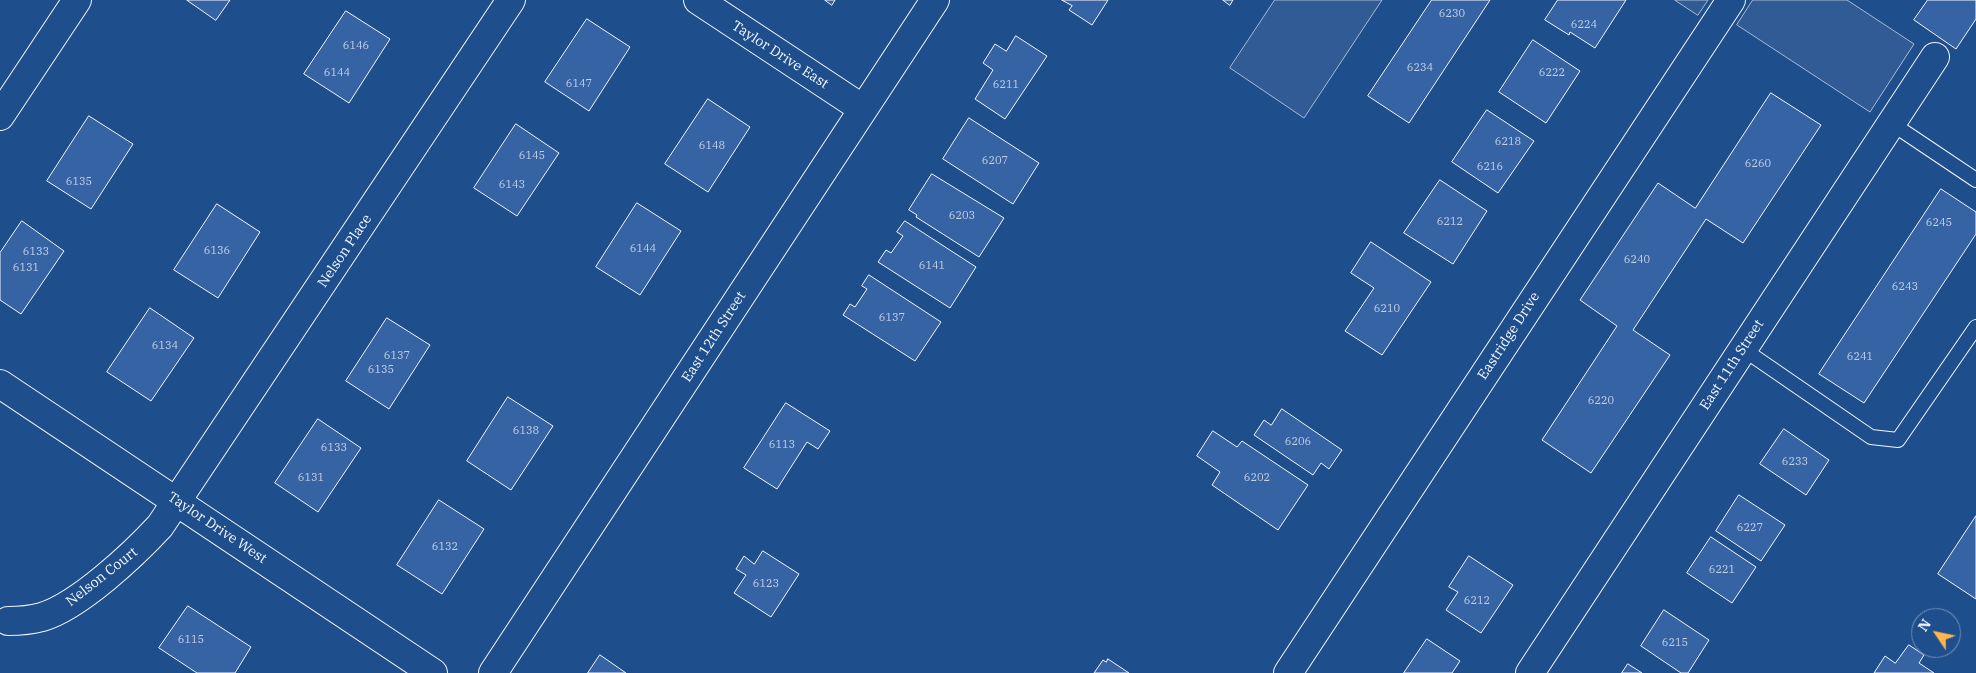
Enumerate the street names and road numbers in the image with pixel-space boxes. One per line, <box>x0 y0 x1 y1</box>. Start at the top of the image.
street label: Taylor Drive East <box>728 17 832 93</box>
street label: Nelson Place <box>314 211 376 291</box>
street label: East 12th Street <box>678 289 750 385</box>
street label: Eastridge Drive <box>1474 289 1544 383</box>
street label: East 11th Street <box>1696 317 1768 413</box>
street label: Taylor Drive West <box>164 489 270 567</box>
street label: Nelson Court <box>63 544 141 610</box>

